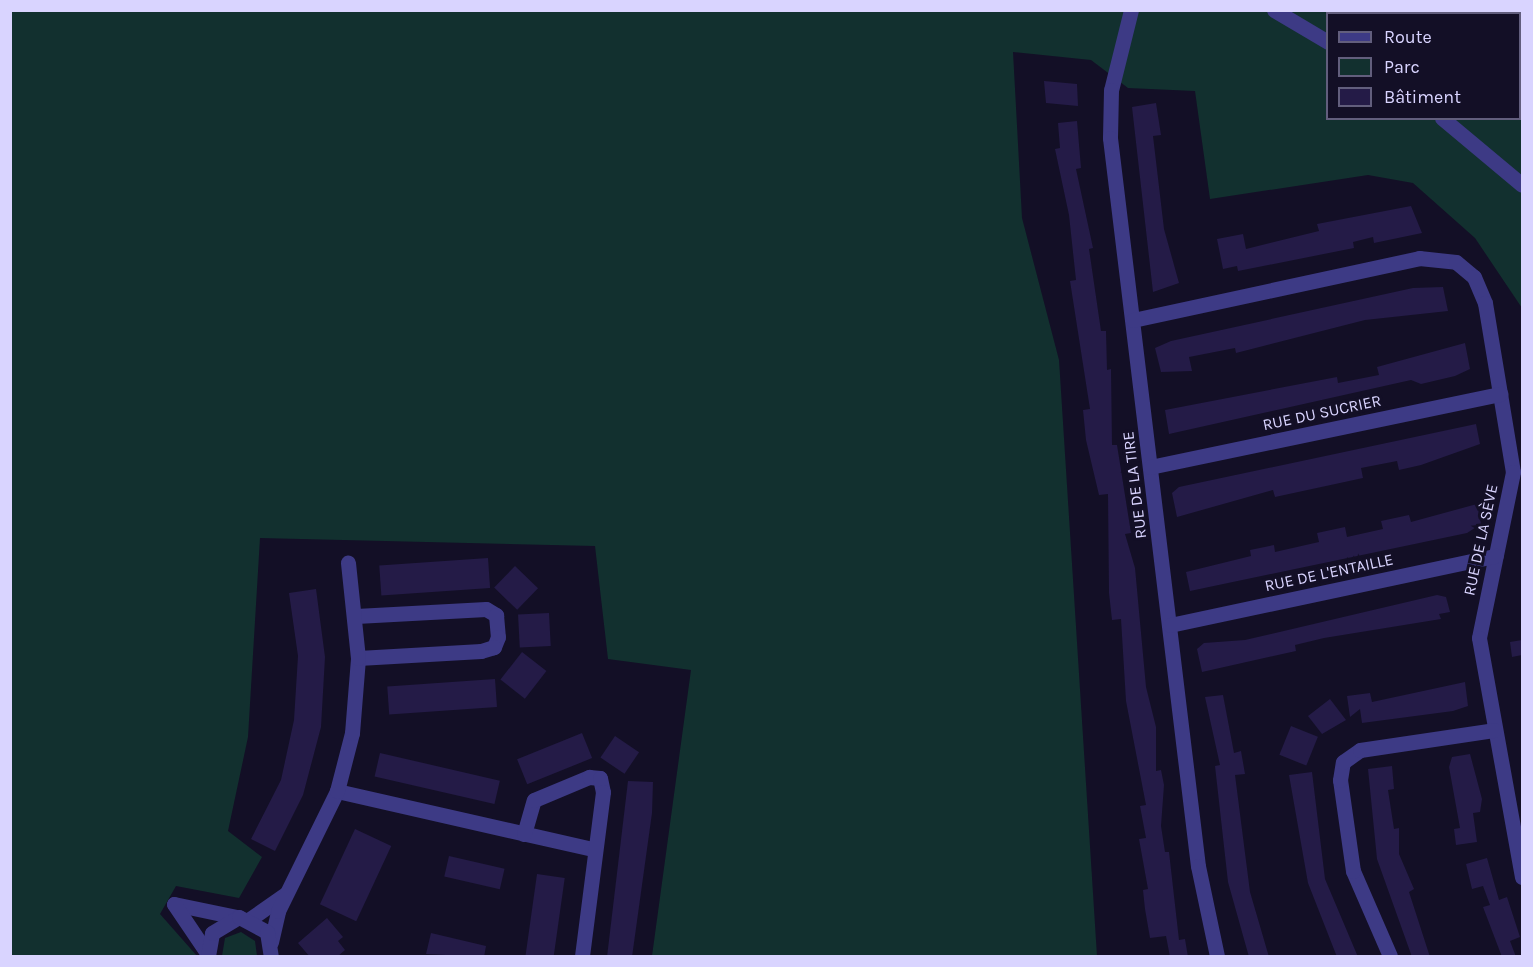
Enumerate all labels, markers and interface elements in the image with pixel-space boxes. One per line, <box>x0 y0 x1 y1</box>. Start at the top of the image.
legend <box>1326 12 1521 120</box>
text: Route <box>1384 26 1432 48</box>
text: Parc <box>1384 56 1420 78</box>
text: Bâtiment <box>1384 86 1461 108</box>
street label: RUE DU SUCRIER <box>1261 391 1383 435</box>
street label: RUE DE LA TIRE <box>1119 430 1151 540</box>
street label: RUE DE LA SÈVE <box>1460 482 1502 598</box>
street label: RUE DE L'ENTAILLE <box>1263 550 1395 596</box>

